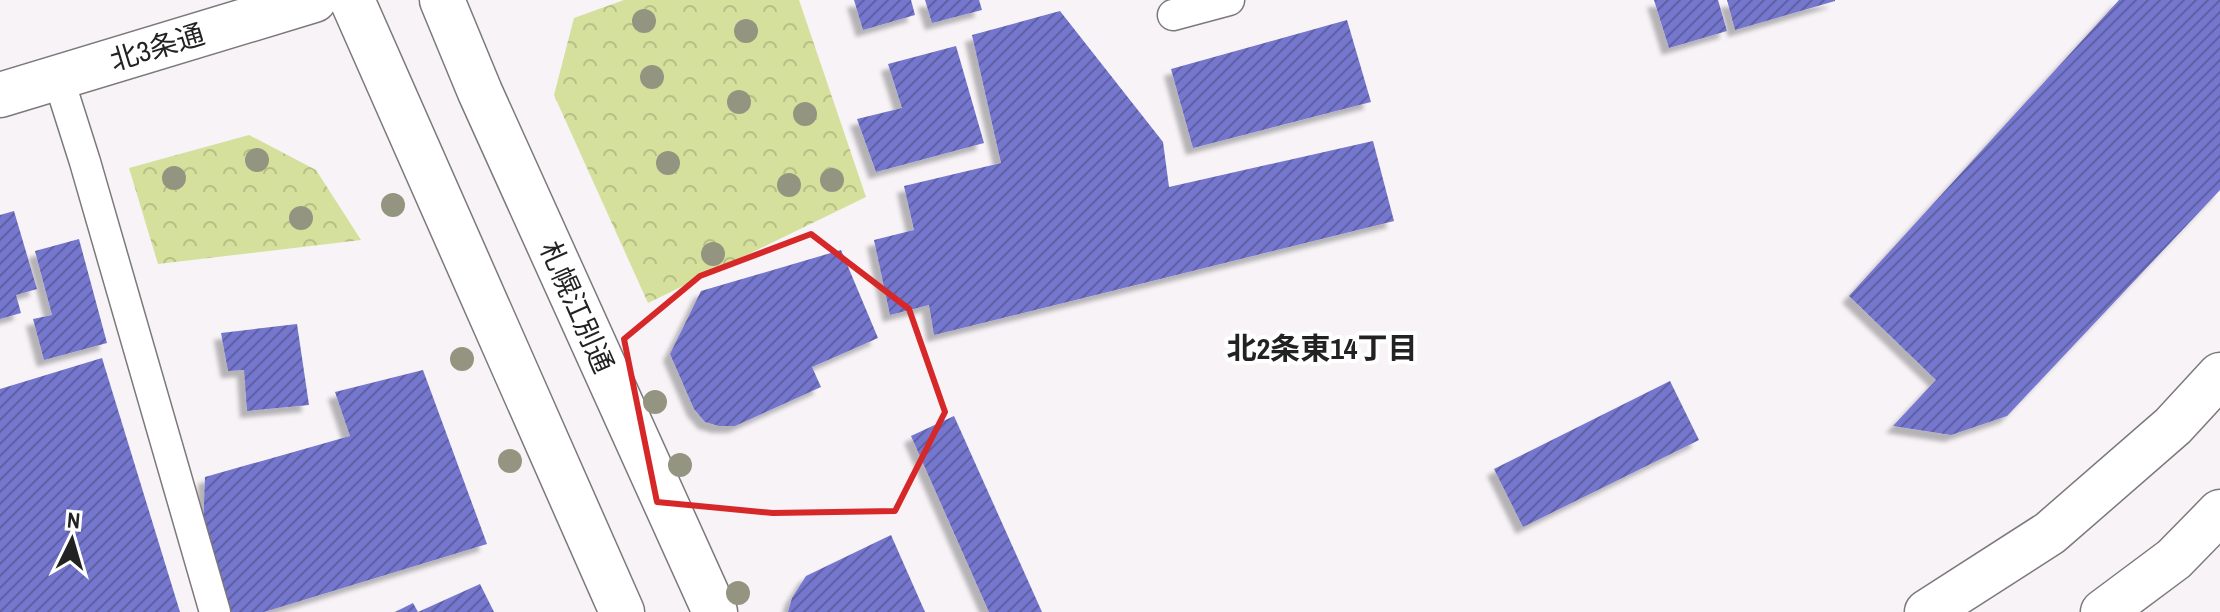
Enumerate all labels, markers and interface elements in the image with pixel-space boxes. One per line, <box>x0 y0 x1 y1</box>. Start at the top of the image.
street label: 北3条通 <box>105 15 209 79</box>
street label: 札幌江別通 <box>531 235 623 379</box>
district label: 北2条東14丁目 <box>1226 328 1418 368</box>
north arrow <box>32 500 112 580</box>
text: N <box>66 505 82 536</box>

